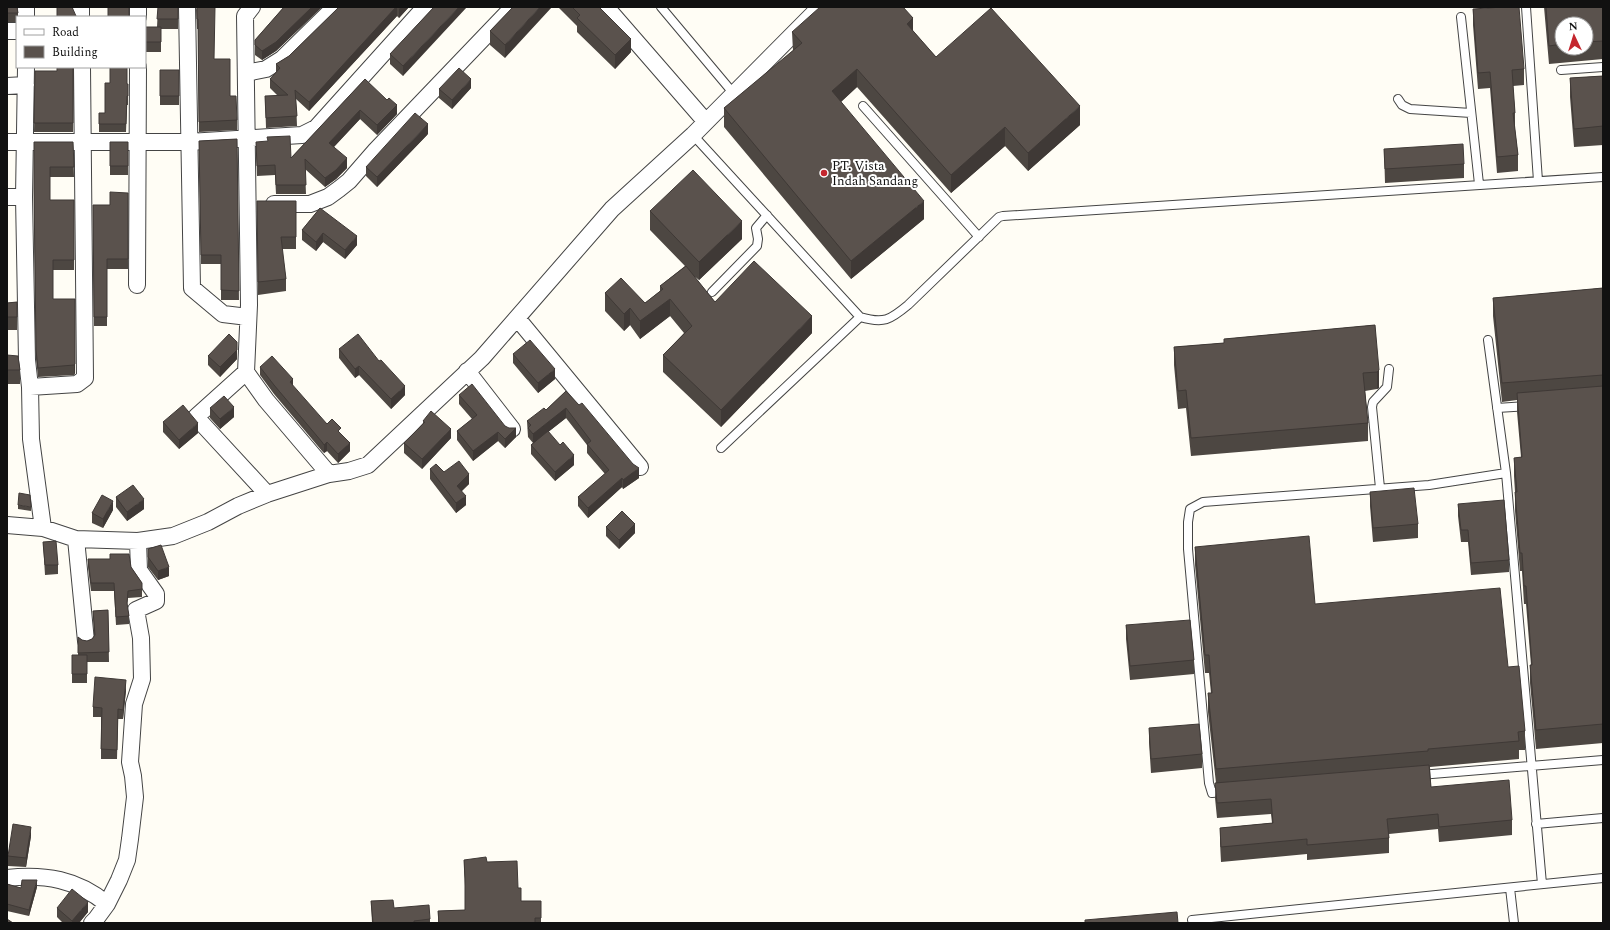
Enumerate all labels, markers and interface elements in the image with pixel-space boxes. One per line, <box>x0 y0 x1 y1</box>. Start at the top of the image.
legend <box>16 16 146 68</box>
north arrow <box>1554 16 1594 56</box>
text: N <box>1568 18 1578 35</box>
text: Road <box>52 23 79 42</box>
text: Building <box>52 43 98 62</box>
place label: PT. Vista Indah Sandang <box>832 156 918 191</box>
marker: PT. Vista Indah Sandang <box>819 168 829 178</box>

